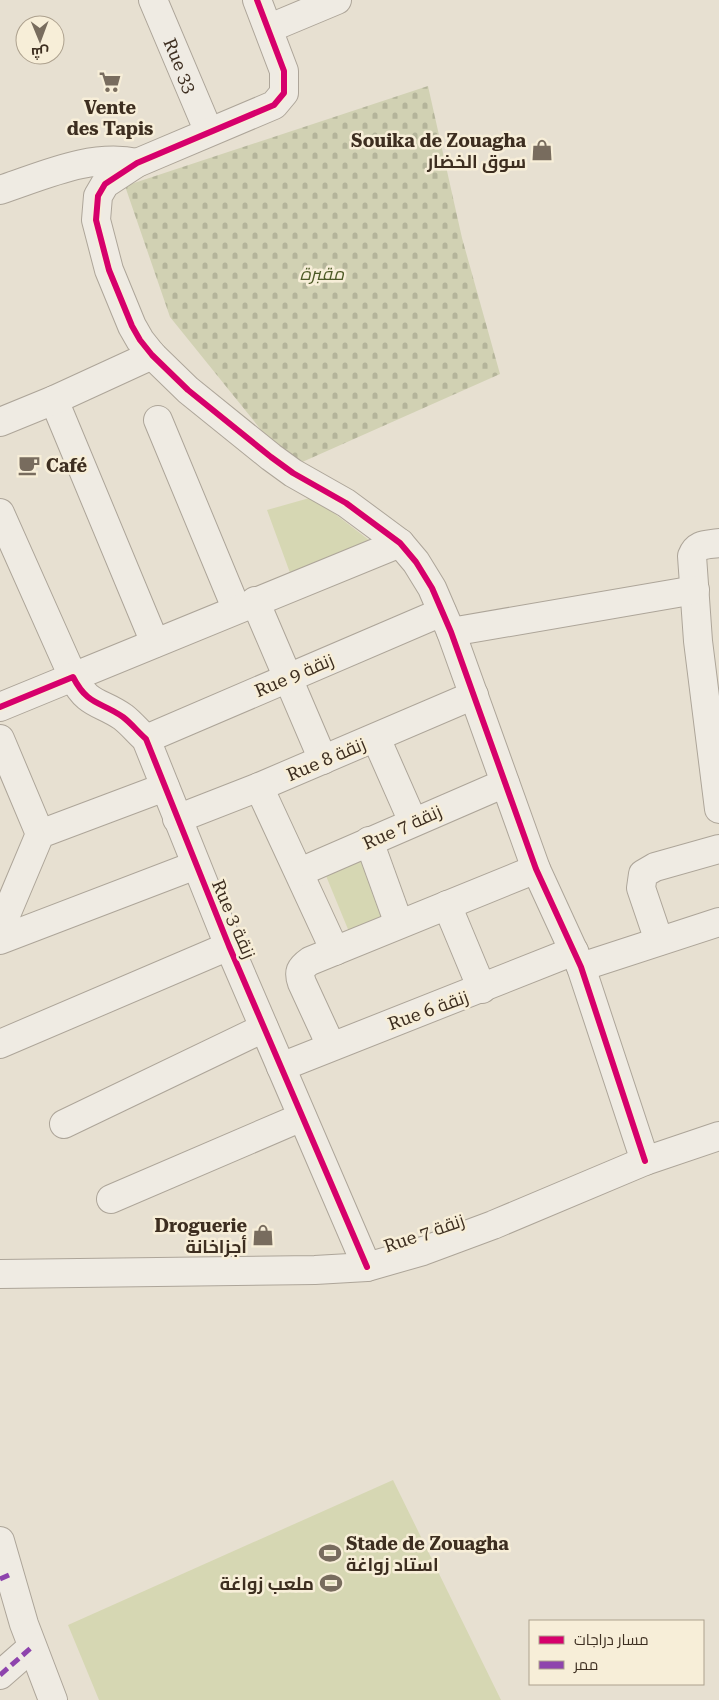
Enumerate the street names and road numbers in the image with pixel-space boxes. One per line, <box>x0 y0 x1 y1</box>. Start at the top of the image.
street label: Rue 33 <box>160 35 202 96</box>
street label: Rue 9 زنقة <box>251 649 337 702</box>
street label: Rue 8 زنقة <box>283 733 369 786</box>
street label: Rue 7 زنقة <box>359 800 445 855</box>
street label: Rue 3 زنقة <box>207 876 260 962</box>
street label: Rue 6 زنقة <box>385 986 471 1035</box>
street label: Rue 7 زنقة <box>381 1209 467 1258</box>

